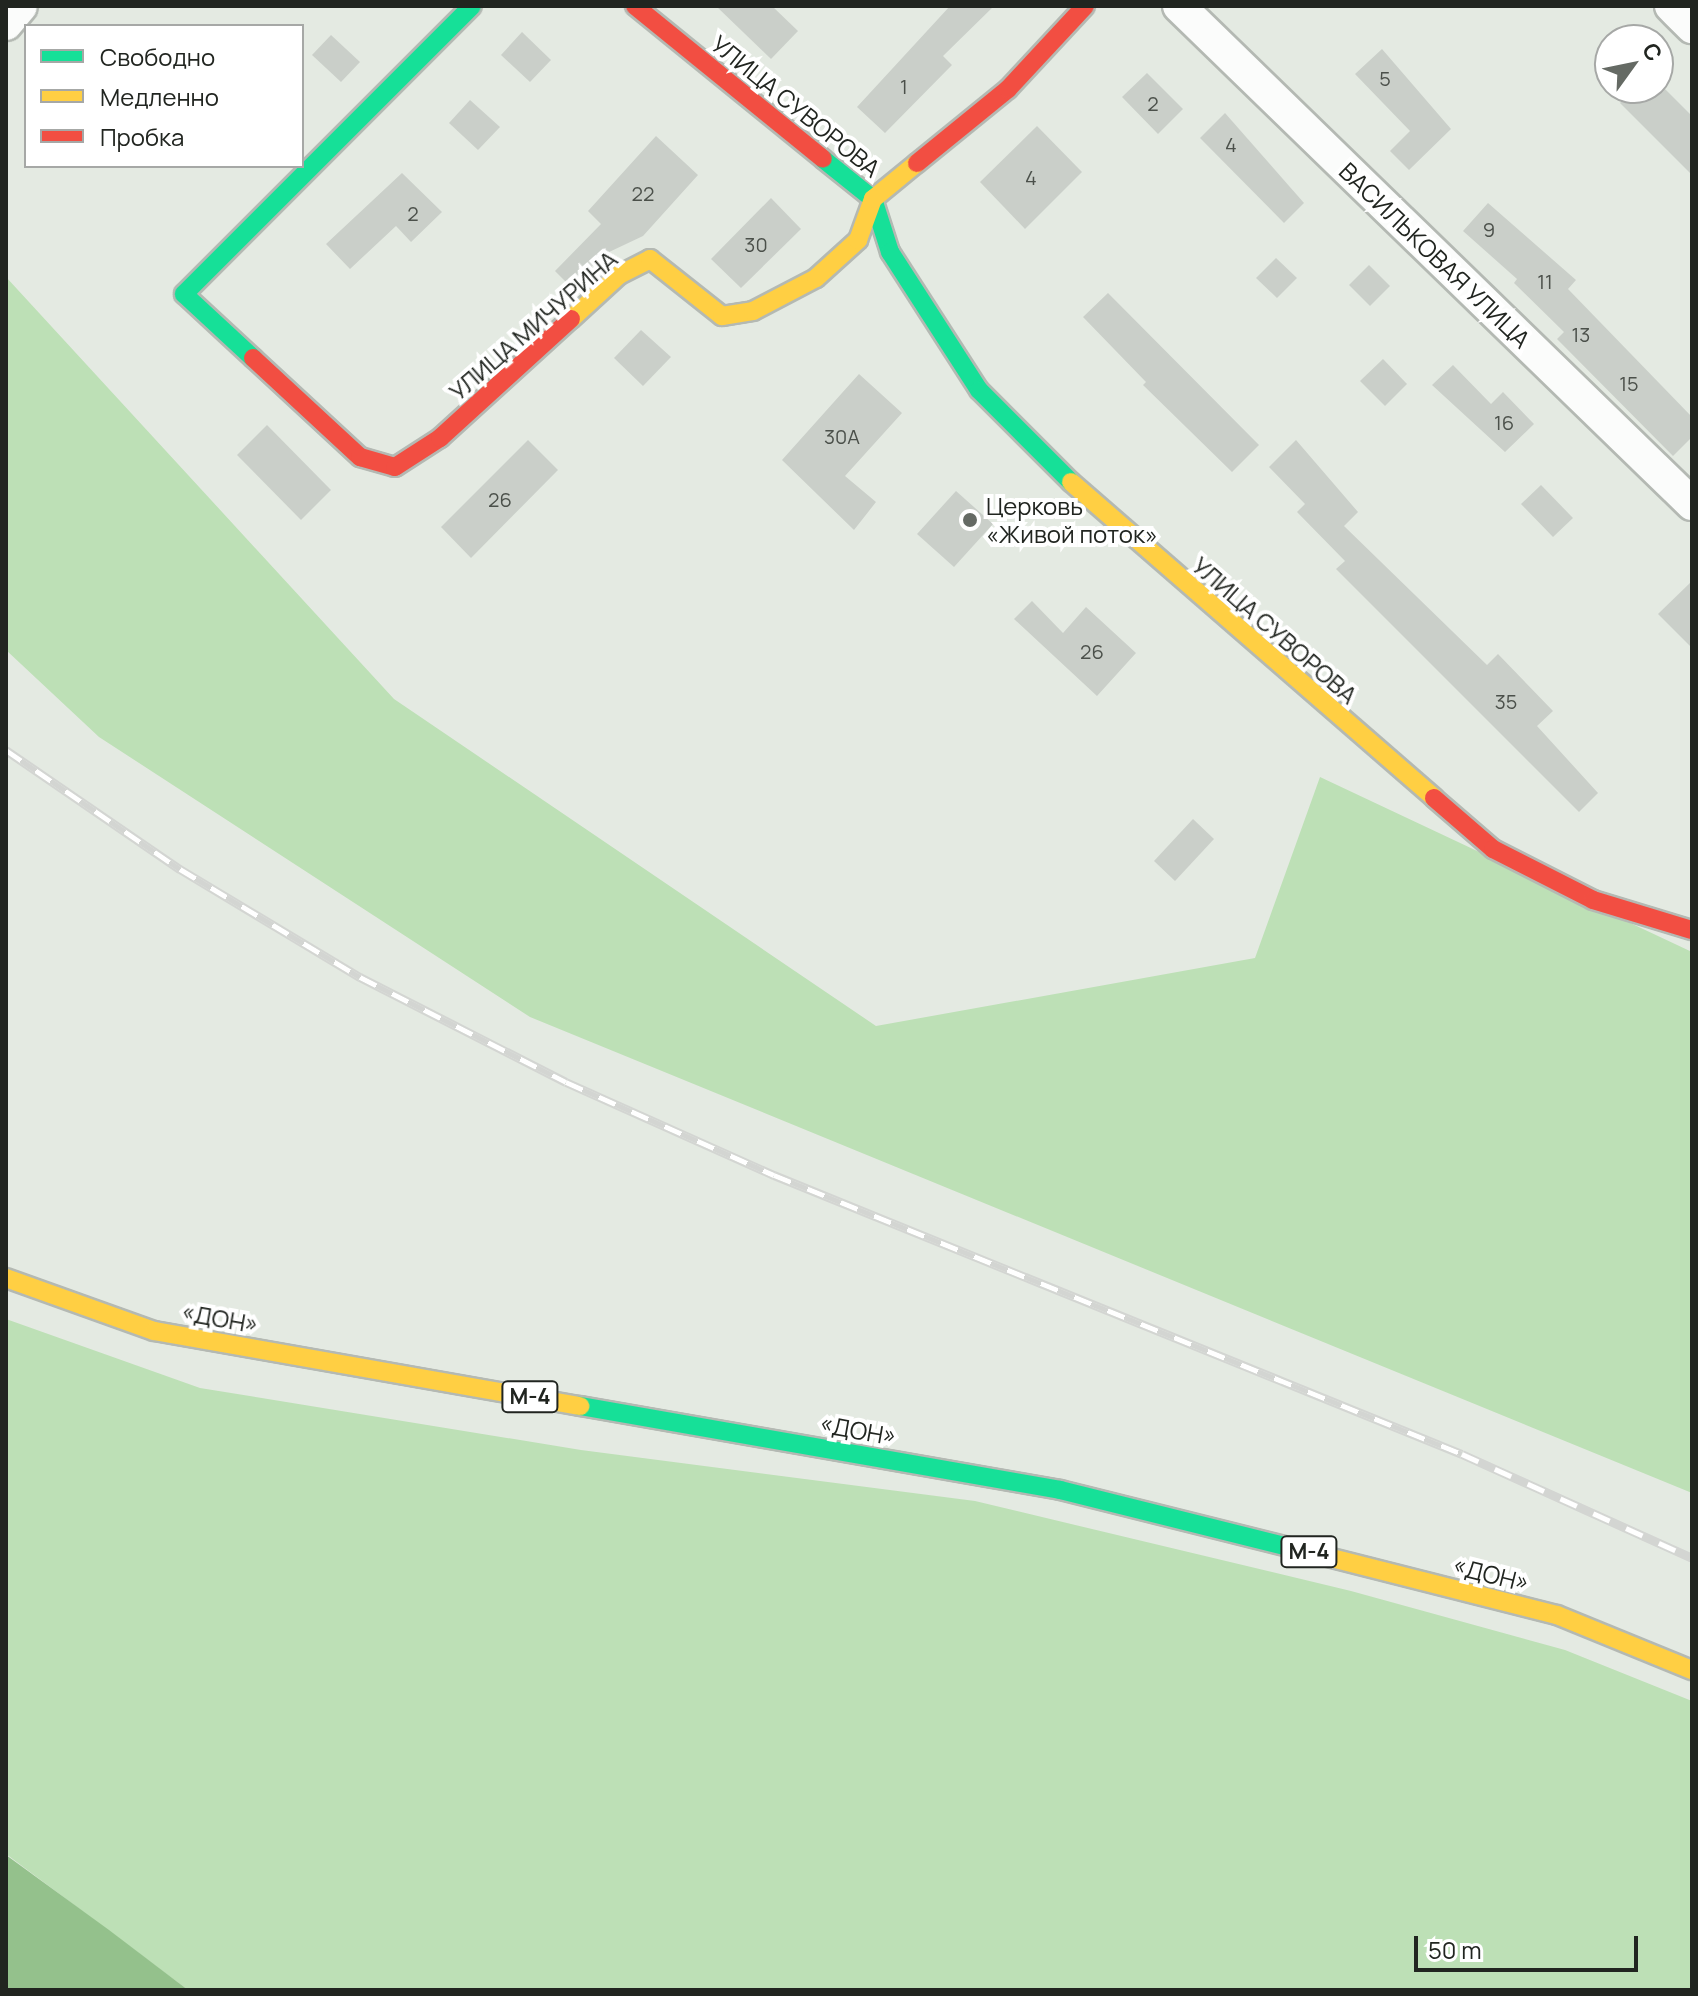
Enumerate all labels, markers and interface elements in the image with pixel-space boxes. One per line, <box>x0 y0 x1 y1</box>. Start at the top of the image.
legend <box>24 24 304 168</box>
north arrow <box>1594 24 1674 104</box>
street label: УЛИЦА СУВОРОВА <box>706 29 886 183</box>
text: С <box>1635 37 1669 67</box>
text: Свободно <box>100 40 215 73</box>
house number: 5 <box>1379 66 1391 90</box>
house number: 1 <box>900 74 908 98</box>
text: Медленно <box>100 80 219 113</box>
house number: 2 <box>1147 91 1159 115</box>
text: Пробка <box>100 120 184 153</box>
house number: 4 <box>1225 132 1237 156</box>
street label: ВАСИЛЬКОВАЯ УЛИЦА <box>1334 156 1536 354</box>
house number: 4 <box>1025 165 1037 189</box>
house number: 22 <box>632 181 654 205</box>
house number: 2 <box>407 201 419 225</box>
house number: 9 <box>1483 217 1495 241</box>
house number: 30 <box>744 232 768 256</box>
street label: УЛИЦА МИЧУРИНА <box>443 244 623 406</box>
house number: 11 <box>1537 269 1553 293</box>
house number: 13 <box>1572 322 1590 346</box>
house number: 15 <box>1619 371 1639 395</box>
house number: 16 <box>1494 410 1514 434</box>
house number: 30А <box>824 424 860 448</box>
house number: 26 <box>488 487 512 511</box>
place label: Церковь «Живой поток» <box>986 492 1158 548</box>
marker: Церковь «Живой поток» <box>961 511 979 529</box>
street label: УЛИЦА СУВОРОВА <box>1187 551 1363 709</box>
house number: 26 <box>1080 639 1104 663</box>
house number: 35 <box>1495 689 1517 713</box>
street label: «ДОН» <box>179 1297 261 1339</box>
road number: М-4 <box>500 1379 560 1415</box>
street label: «ДОН» <box>817 1409 899 1451</box>
road number: М-4 <box>1279 1534 1339 1570</box>
street label: «ДОН» <box>1450 1551 1532 1597</box>
scale bar <box>1418 1920 1642 1970</box>
text: 50 m <box>1428 1933 1482 1966</box>

